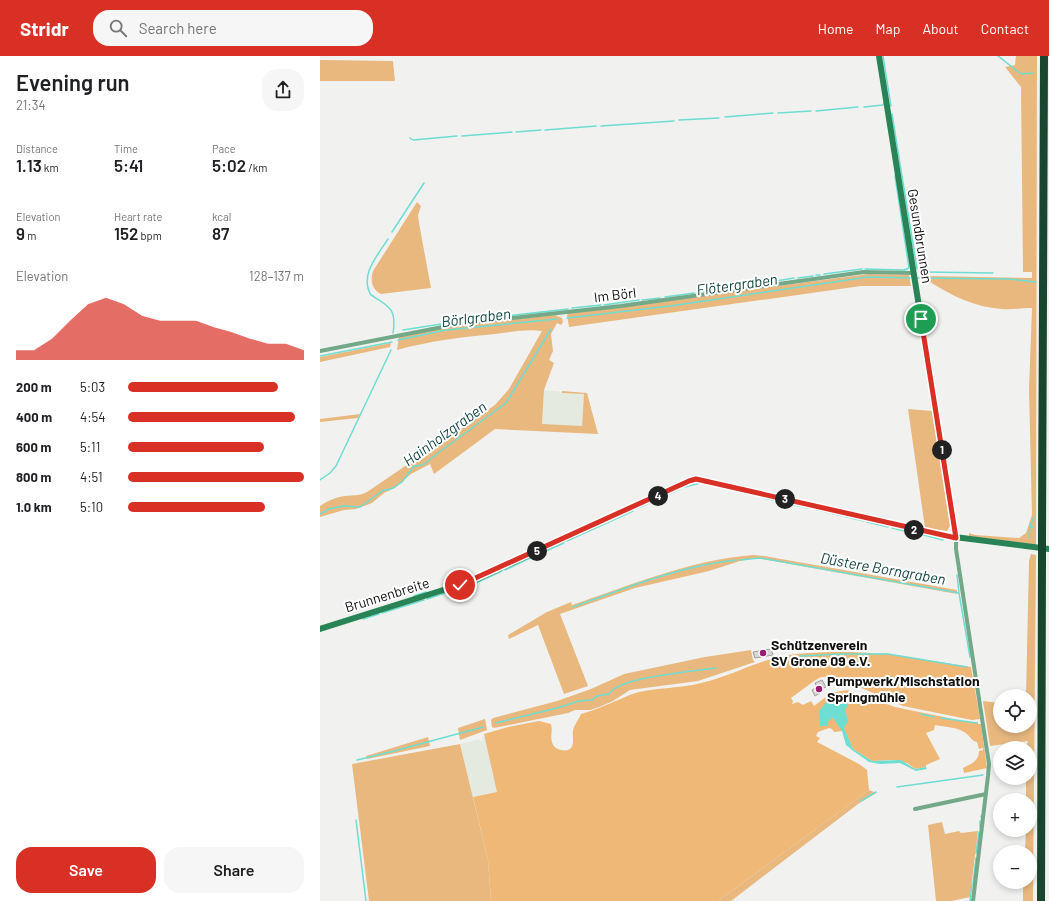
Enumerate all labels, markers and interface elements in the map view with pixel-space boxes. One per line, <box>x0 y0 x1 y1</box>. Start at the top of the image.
search box <box>93 10 373 46</box>
text: Stridr <box>20 17 69 40</box>
icon: search <box>107 17 129 39</box>
text: Search here <box>139 19 217 37</box>
text: Home <box>818 20 854 37</box>
text: Map <box>876 20 900 37</box>
text: About <box>922 20 959 37</box>
text: Contact <box>981 20 1029 37</box>
text: Evening run <box>16 69 130 95</box>
button: share <box>262 69 304 111</box>
text: 21:34 <box>16 97 46 113</box>
text: Distance <box>16 142 58 155</box>
text: Time <box>114 142 138 155</box>
text: Pace <box>212 142 236 155</box>
text: 1.13 <box>16 155 42 175</box>
text: 5:41 <box>114 155 143 175</box>
text: 5:02 <box>212 155 246 175</box>
text: km <box>42 161 58 174</box>
text: /km <box>246 161 267 174</box>
street label: Gesundbrunnen <box>905 187 936 284</box>
text: Elevation <box>16 210 60 223</box>
text: Heart rate <box>114 210 162 223</box>
text: kcal <box>212 210 231 223</box>
text: 9 <box>16 223 25 243</box>
text: 152 <box>114 223 138 243</box>
text: 87 <box>212 223 229 243</box>
text: m <box>25 229 36 242</box>
text: bpm <box>138 229 162 242</box>
text: Elevation <box>16 268 68 284</box>
text: 128–137 m <box>249 268 304 284</box>
water label: Flötergraben <box>695 269 779 299</box>
street label: Im Börl <box>593 283 637 306</box>
pin <box>904 302 938 336</box>
water label: Börlgraben <box>440 304 512 330</box>
icon: arrive <box>910 308 932 330</box>
text: 200 m <box>16 379 52 395</box>
text: 5:03 <box>80 379 105 395</box>
water label: Hainholzgraben <box>399 397 490 470</box>
text: 400 m <box>16 409 52 425</box>
text: 4:54 <box>80 409 105 425</box>
text: 600 m <box>16 439 51 455</box>
text: 5:11 <box>80 439 100 455</box>
pin: 1 <box>932 440 952 460</box>
text: 1 <box>940 443 944 456</box>
text: 800 m <box>16 469 51 485</box>
text: 4:51 <box>80 469 102 485</box>
pin: 4 <box>648 486 668 506</box>
text: 4 <box>655 489 661 502</box>
pin: 3 <box>775 489 795 509</box>
text: 3 <box>782 492 788 505</box>
text: 1.0 km <box>16 499 52 515</box>
text: 5:10 <box>80 499 103 515</box>
pin: 2 <box>904 520 924 540</box>
text: 2 <box>911 523 917 536</box>
pin: 5 <box>527 541 547 561</box>
text: 5 <box>534 544 540 557</box>
water label: Düstere Borngraben <box>819 548 947 588</box>
pin <box>443 568 477 602</box>
street label: Brunnenbreite <box>343 574 431 615</box>
icon: check <box>449 574 471 596</box>
place label: Schützenverein SV Grone 09 e.V. <box>771 636 871 669</box>
marker: Schützenverein SV Grone 09 e.V. <box>758 648 768 658</box>
place label: Pumpwerk/Mischstation Springmühle <box>827 672 980 705</box>
marker: Pumpwerk/Mischstation Springmühle <box>814 684 824 694</box>
map controls <box>993 689 1037 889</box>
button: locate <box>993 689 1037 733</box>
button: layers <box>993 741 1037 785</box>
button: + <box>993 793 1037 837</box>
button: − <box>993 845 1037 889</box>
button: Save <box>16 847 156 893</box>
button: Share <box>164 847 304 893</box>

